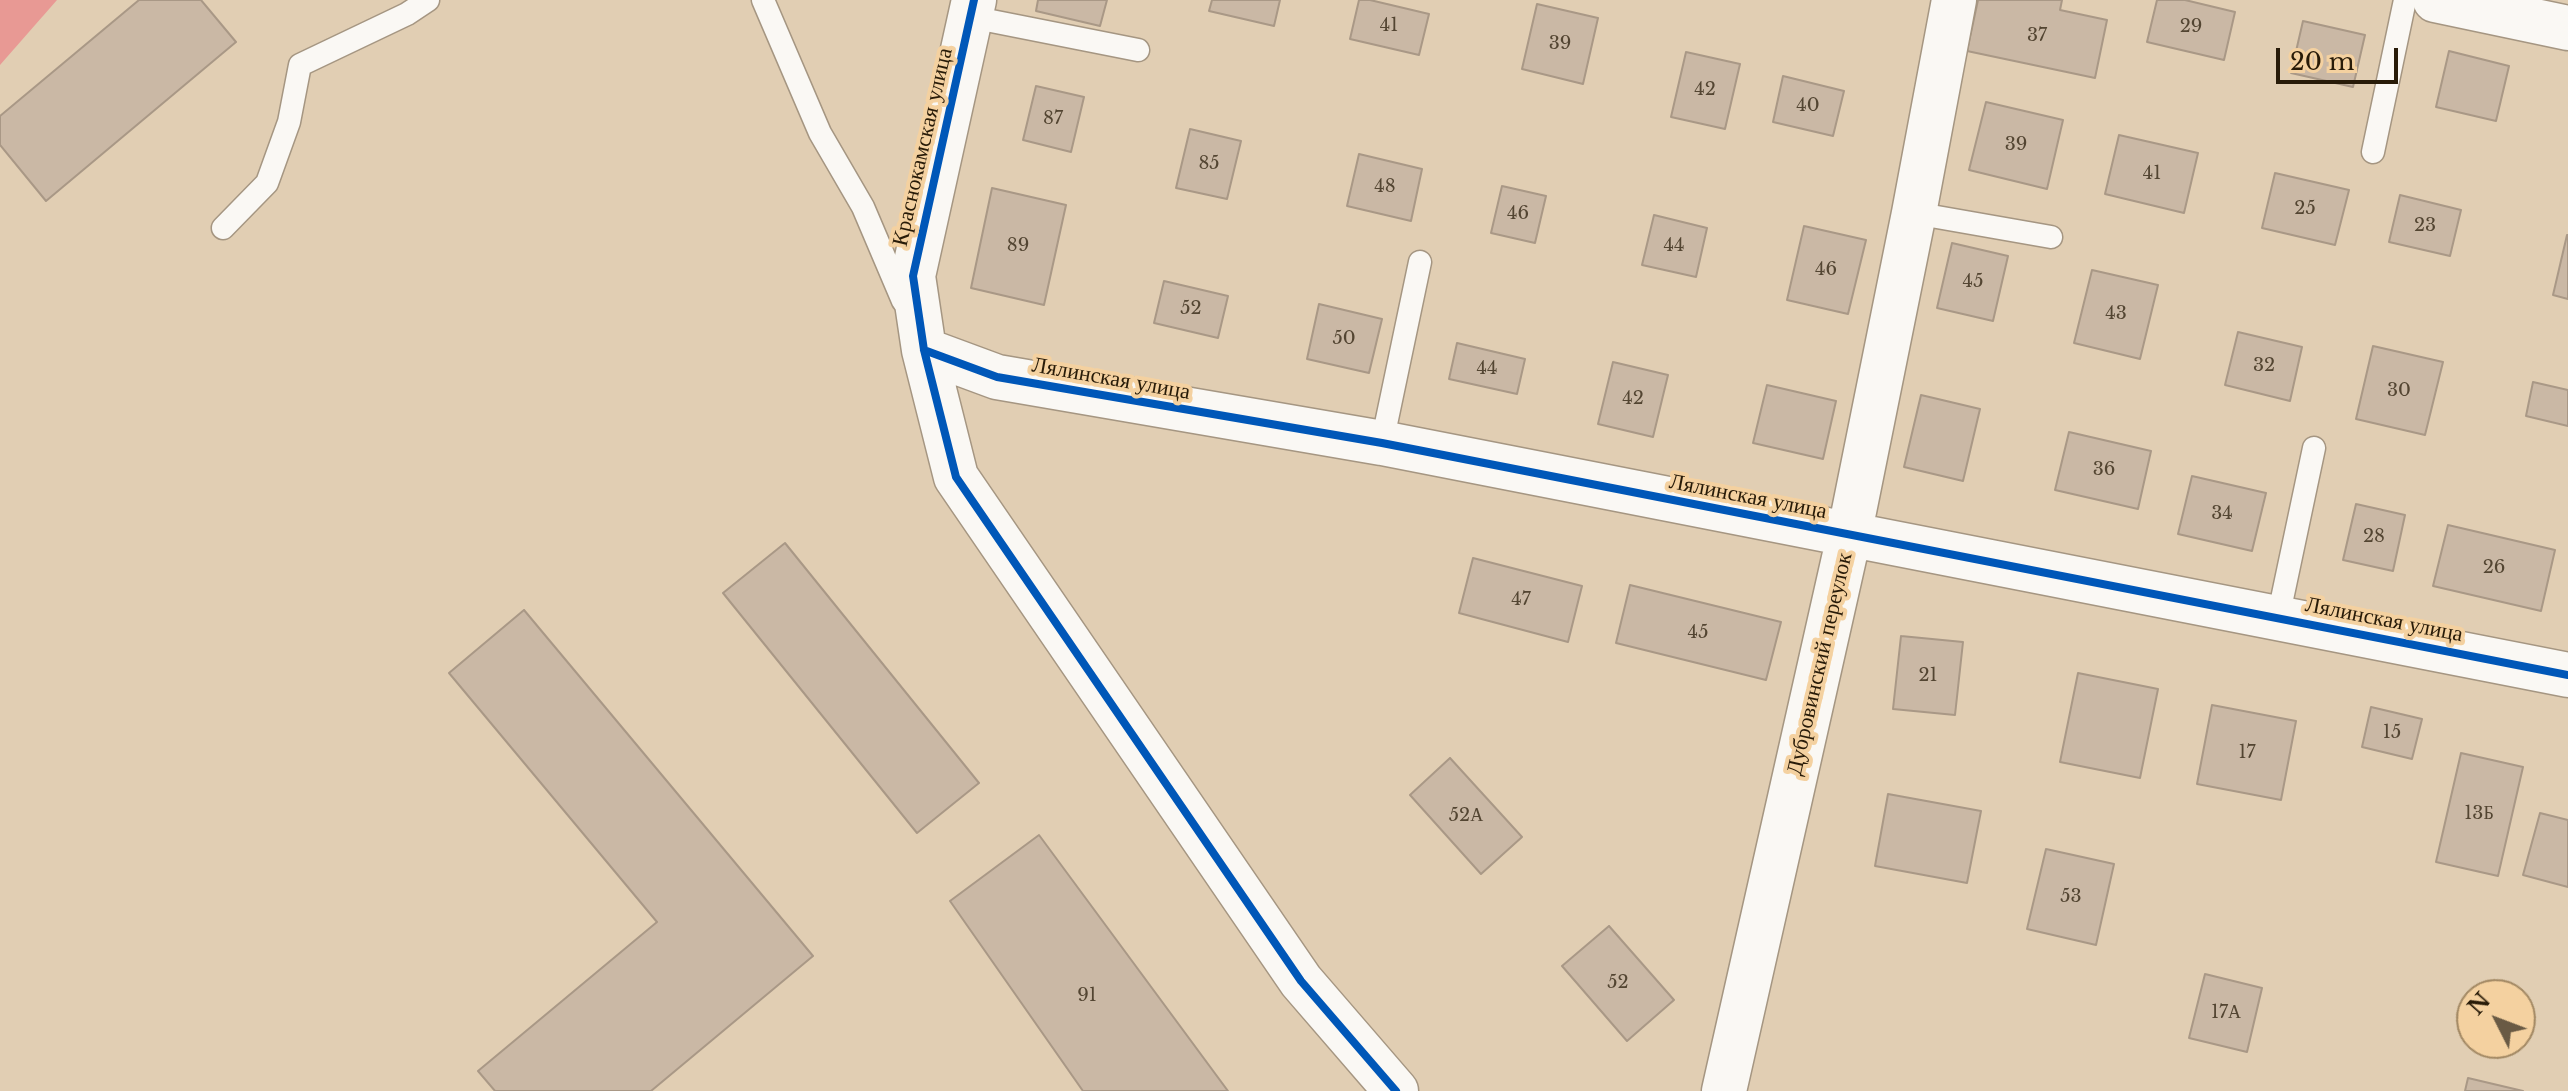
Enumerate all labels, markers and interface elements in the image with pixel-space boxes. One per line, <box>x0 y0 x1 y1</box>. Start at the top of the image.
house number: 41 <box>1380 15 1398 37</box>
house number: 29 <box>2180 16 2202 38</box>
house number: 37 <box>2027 25 2047 47</box>
scale bar <box>2280 32 2402 82</box>
house number: 39 <box>1549 33 1571 55</box>
street label: Краснокамская улица <box>887 45 959 249</box>
text: 20 m <box>2290 47 2355 76</box>
house number: 42 <box>1694 79 1716 101</box>
house number: 40 <box>1796 95 1820 117</box>
house number: 87 <box>1043 108 1063 130</box>
house number: 39 <box>2005 134 2027 156</box>
house number: 85 <box>1198 153 1220 175</box>
house number: 41 <box>2143 163 2161 185</box>
house number: 48 <box>1374 176 1396 198</box>
house number: 25 <box>2294 198 2316 220</box>
house number: 46 <box>1507 203 1529 225</box>
house number: 23 <box>2414 215 2436 237</box>
house number: 89 <box>1007 235 1029 257</box>
house number: 44 <box>1663 235 1685 257</box>
house number: 46 <box>1815 259 1837 281</box>
house number: 45 <box>1963 271 1983 293</box>
house number: 52 <box>1180 298 1202 320</box>
house number: 43 <box>2105 303 2127 325</box>
house number: 50 <box>1332 328 1356 350</box>
street label: Лялинская улица <box>1030 352 1192 406</box>
house number: 32 <box>2253 355 2275 377</box>
house number: 44 <box>1476 358 1498 380</box>
house number: 30 <box>2387 380 2411 402</box>
house number: 42 <box>1622 388 1644 410</box>
house number: 36 <box>2093 459 2115 481</box>
street label: Лялинская улица <box>1667 469 1829 525</box>
house number: 34 <box>2211 503 2233 525</box>
house number: 28 <box>2363 526 2385 548</box>
street label: Дубровинский переулок <box>1782 550 1858 778</box>
house number: 26 <box>2483 557 2505 579</box>
house number: 47 <box>1511 589 1531 611</box>
street label: Лялинская улица <box>2303 592 2465 648</box>
house number: 45 <box>1688 622 1708 644</box>
house number: 21 <box>1918 665 1938 687</box>
house number: 15 <box>2383 722 2401 744</box>
house number: 17 <box>2238 742 2256 764</box>
house number: 13Б <box>2464 803 2494 825</box>
house number: 52А <box>1449 805 1483 827</box>
house number: 53 <box>2060 886 2082 908</box>
house number: 52 <box>1607 972 1629 994</box>
north arrow <box>2456 979 2536 1059</box>
house number: 91 <box>1077 985 1097 1007</box>
text: N <box>2462 987 2496 1021</box>
house number: 17А <box>2211 1002 2241 1024</box>

